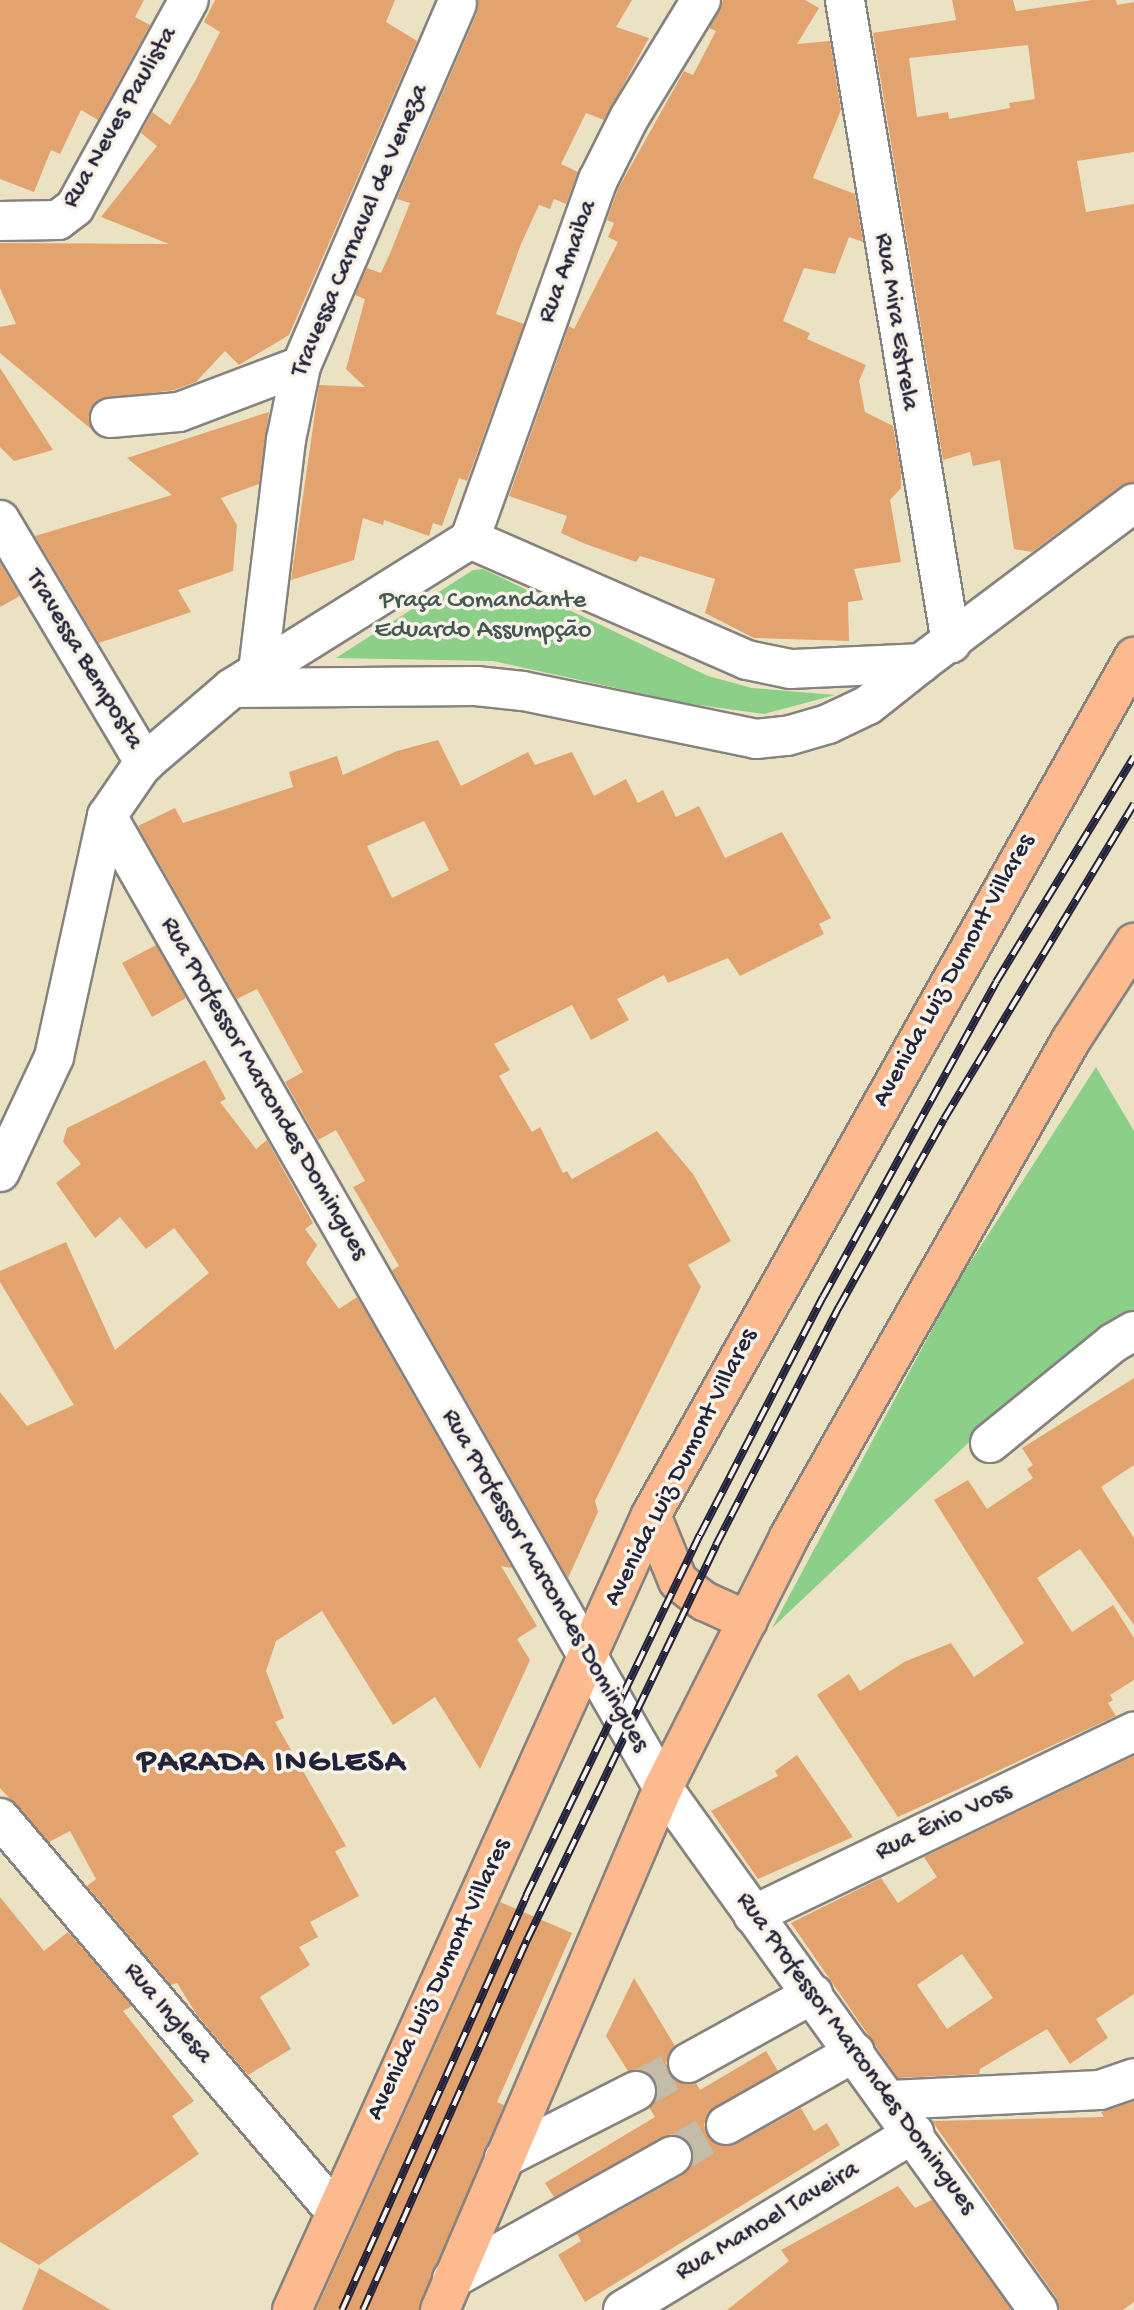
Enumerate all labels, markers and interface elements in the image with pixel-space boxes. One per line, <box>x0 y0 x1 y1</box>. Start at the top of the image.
street label: Rua Neves Paulista <box>56 22 186 214</box>
street label: Travessa Carnaval de Veneza <box>285 80 437 382</box>
street label: Rua Amaiba <box>532 196 606 328</box>
street label: Rua Mira Estrela <box>866 231 924 413</box>
street label: Travessa Bemposta <box>17 564 149 756</box>
park label: Praça Comandante Eduardo Assumpção <box>375 586 591 648</box>
street label: Avenida Luiz Dumont Villares <box>867 829 1043 1113</box>
street label: Rua Professor Marcondes Domingues <box>152 912 374 1266</box>
street label: Avenida Luiz Dumont Villares <box>598 1324 766 1612</box>
street label: Rua Professor Marcondes Domingues <box>433 1404 655 1758</box>
district label: PARADA INGLESA <box>139 1744 405 1784</box>
street label: Rua Ênio Voss <box>871 1777 1017 1869</box>
street label: Avenida Luiz Dumont Villares <box>361 1834 519 2126</box>
street label: Rua Professor Marcondes Domingues <box>728 1887 982 2221</box>
street label: Rua Inglesa <box>116 1957 218 2071</box>
street label: Rua Manoel Taveira <box>671 2155 865 2289</box>

